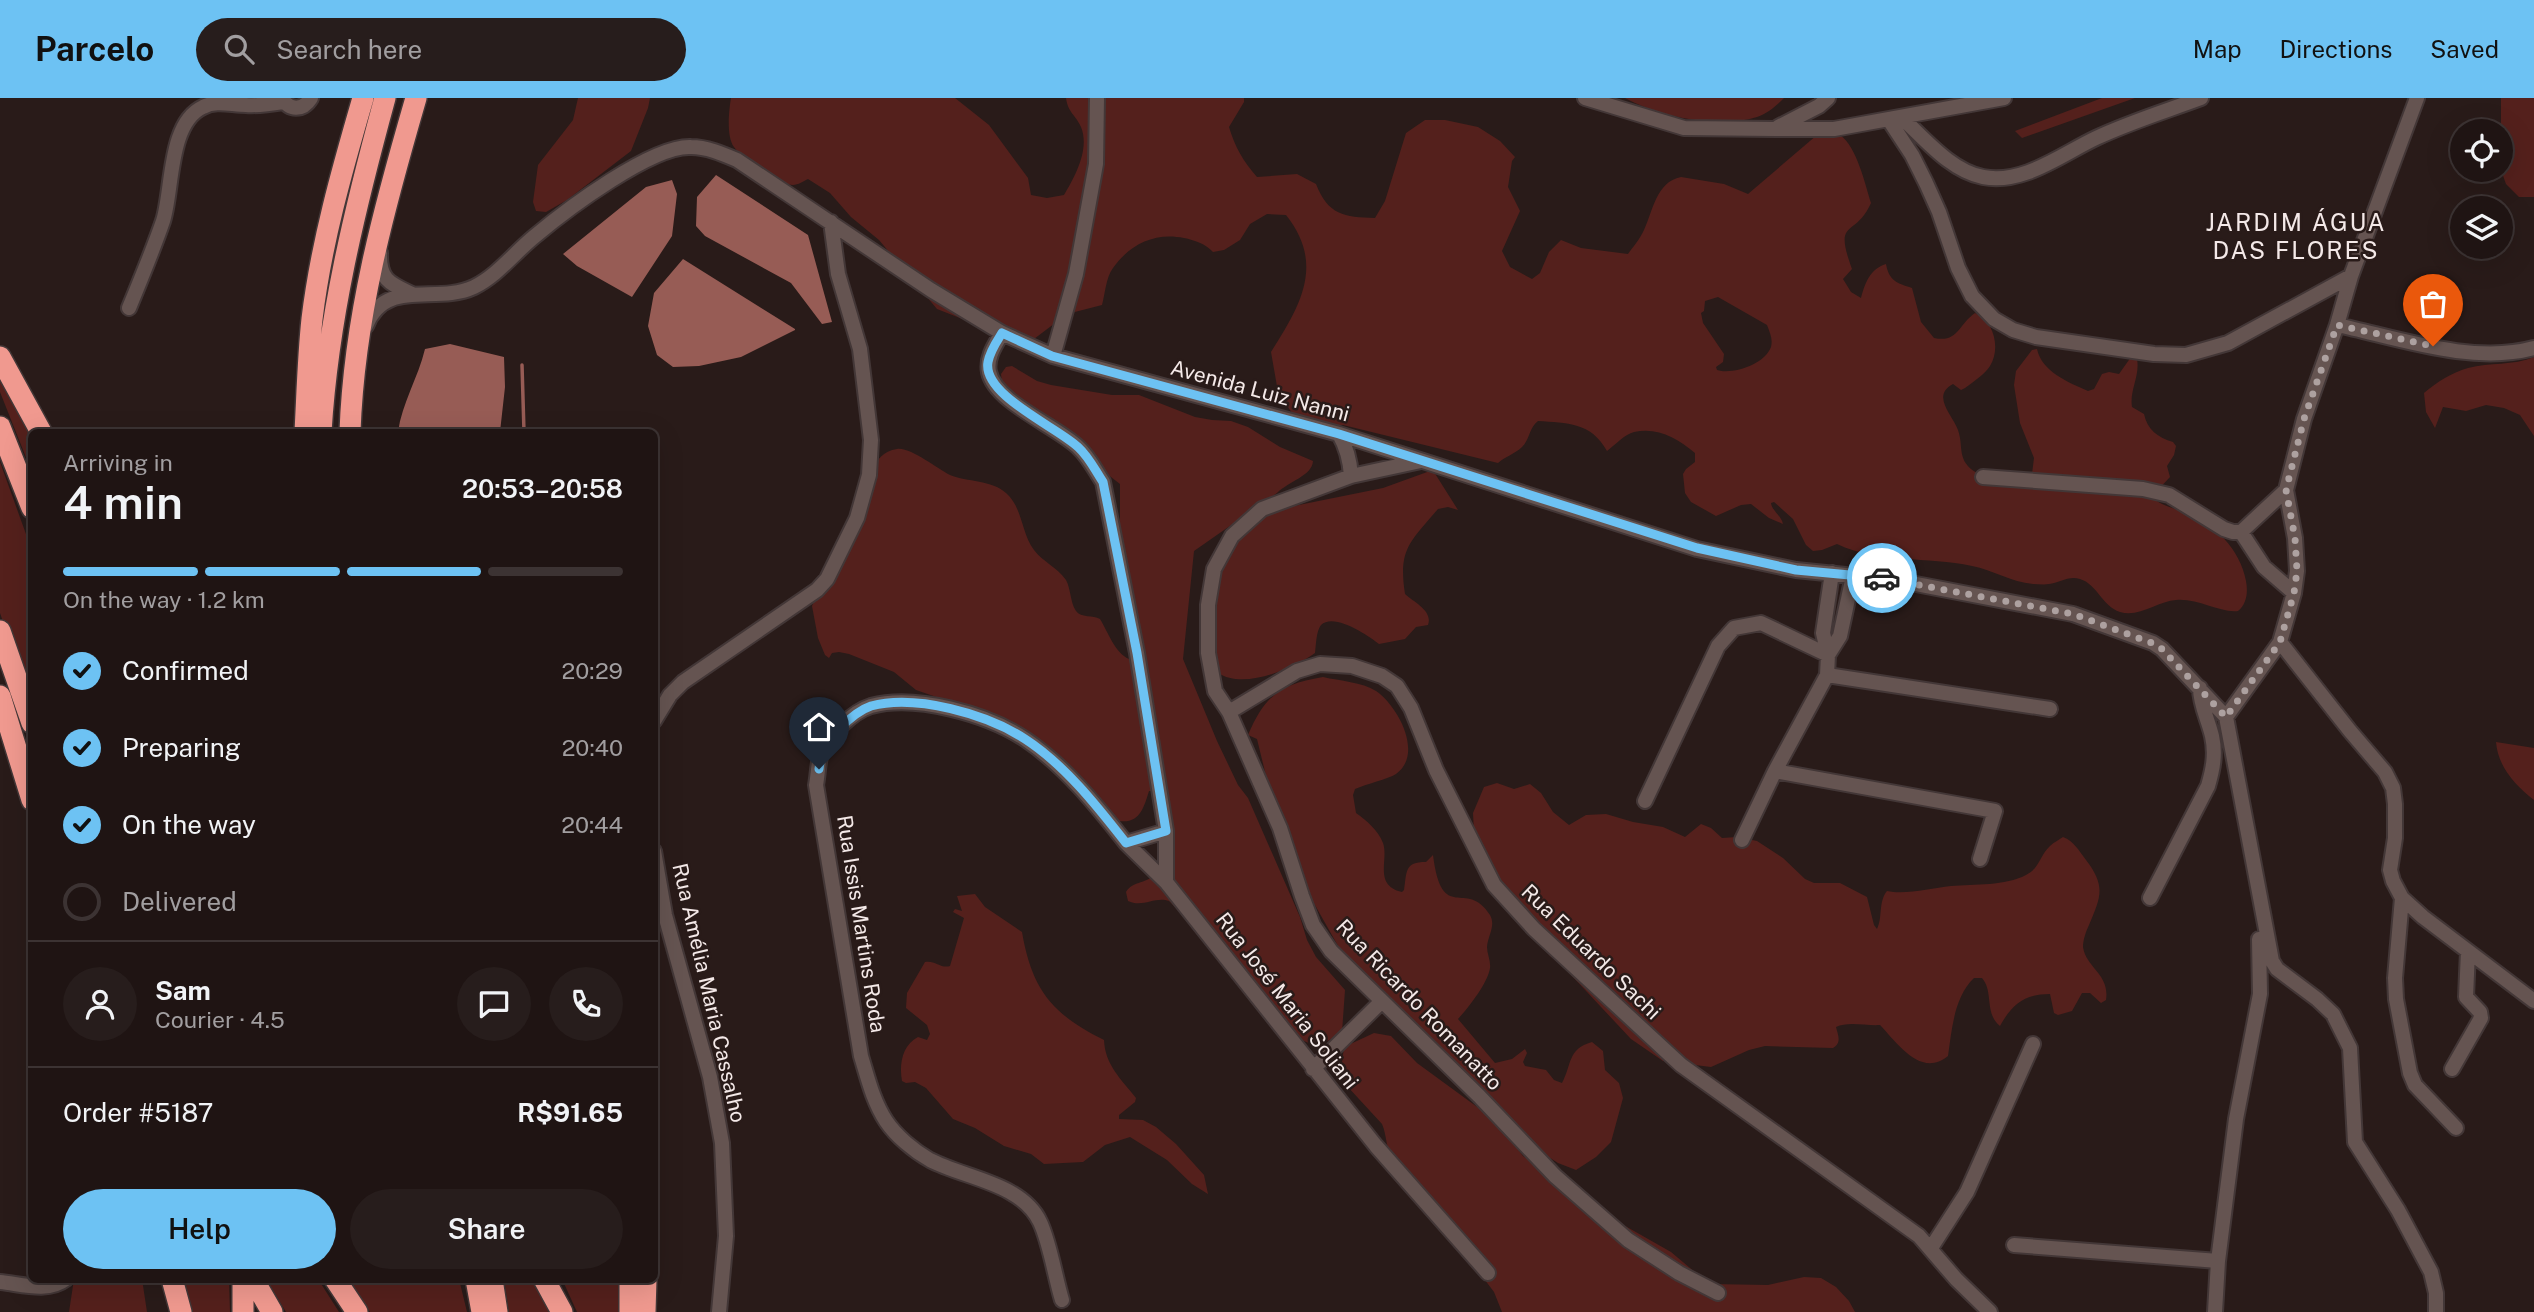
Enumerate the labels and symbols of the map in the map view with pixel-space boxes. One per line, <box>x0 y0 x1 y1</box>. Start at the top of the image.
district label: JARDIM ÁGUA DAS FLORES <box>2205 208 2387 264</box>
pin <box>2403 274 2463 346</box>
street label: Avenida Luiz Nanni <box>1168 355 1352 426</box>
courier <box>1847 543 1917 613</box>
pin <box>789 697 849 769</box>
street label: Rua Issis Martins Roda <box>832 813 891 1035</box>
street label: Rua Amélia Maria Cassalho <box>667 861 752 1125</box>
street label: Rua Eduardo Sachi <box>1517 879 1666 1024</box>
street label: Rua José Maria Soliani <box>1211 908 1364 1094</box>
street label: Rua Ricardo Romanatto <box>1331 914 1508 1095</box>

